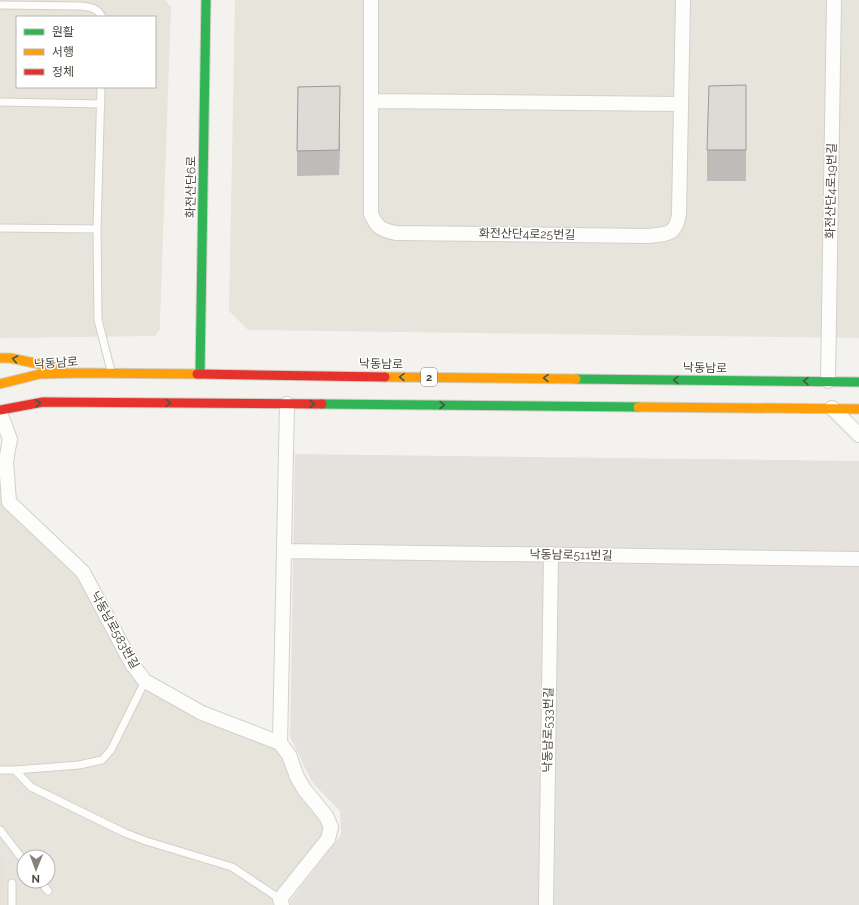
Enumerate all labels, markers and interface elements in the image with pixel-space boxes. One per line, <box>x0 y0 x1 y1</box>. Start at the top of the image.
legend <box>16 16 156 88</box>
text: 원활 <box>52 25 74 39</box>
text: 서행 <box>52 45 74 59</box>
text: 정체 <box>52 65 74 79</box>
street label: 화전산단4로19번길 <box>823 143 839 239</box>
street label: 화전산단6로 <box>183 156 199 218</box>
street label: 화전산단4로25번길 <box>479 226 575 242</box>
street label: 낙동남로 <box>33 354 79 372</box>
one-way arrow <box>12 355 18 364</box>
street label: 낙동남로 <box>359 357 403 371</box>
street label: 낙동남로 <box>683 361 727 375</box>
road number: 2 <box>421 368 437 386</box>
one-way arrow <box>399 373 405 381</box>
one-way arrow <box>543 374 549 382</box>
one-way arrow <box>673 376 679 384</box>
one-way arrow <box>803 377 809 385</box>
one-way arrow <box>35 399 41 408</box>
one-way arrow <box>165 399 171 407</box>
one-way arrow <box>309 400 315 408</box>
one-way arrow <box>439 401 445 409</box>
street label: 낙동남로511번길 <box>529 547 613 563</box>
street label: 낙동남로583번길 <box>88 589 142 671</box>
street label: 낙동남로533번길 <box>540 687 556 773</box>
north arrow <box>16 849 56 889</box>
text: N <box>32 872 40 885</box>

